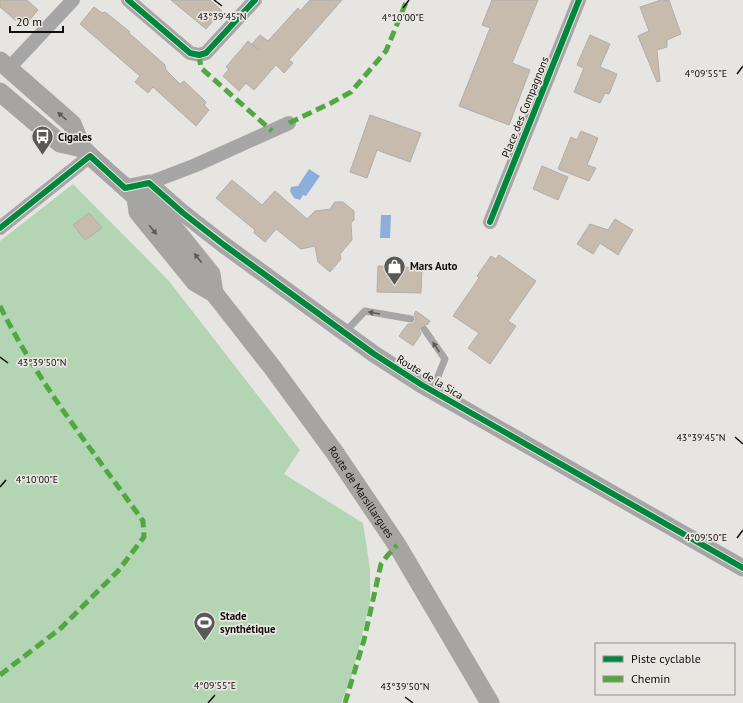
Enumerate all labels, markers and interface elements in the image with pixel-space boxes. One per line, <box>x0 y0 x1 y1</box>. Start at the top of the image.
scale bar <box>10 8 63 34</box>
text: 43°39'45"N <box>197 10 247 23</box>
text: 4°10'00"E <box>382 11 424 24</box>
text: 20 m <box>16 14 42 29</box>
street label: Place des Compagnons <box>498 54 552 160</box>
text: 4°09'55"E <box>685 67 727 80</box>
one-way arrow <box>57 111 68 120</box>
bus stop icon: Cigales <box>30 124 56 157</box>
place label: Cigales <box>58 130 92 144</box>
one-way arrow <box>149 225 158 236</box>
one-way arrow <box>194 253 203 264</box>
shop icon: Mars Auto <box>382 253 408 286</box>
place label: Mars Auto <box>410 259 457 273</box>
one-way arrow <box>367 309 380 315</box>
one-way arrow <box>432 341 440 352</box>
street label: Route de la Sica <box>394 352 466 402</box>
text: 43°39'50"N <box>17 356 67 369</box>
text: 43°39'45"N <box>676 431 726 444</box>
street label: Route de Marsillargues <box>325 443 397 541</box>
text: 4°10'00"E <box>16 473 58 486</box>
text: 4°09'50"E <box>685 531 727 544</box>
sports icon: Stade synthétique <box>191 609 217 642</box>
place label: Stade synthétique <box>220 609 276 636</box>
legend <box>595 643 735 695</box>
text: Piste cyclable <box>631 651 701 666</box>
text: Chemin <box>631 671 670 686</box>
text: 4°09'55"E <box>194 679 236 692</box>
text: 43°39'50"N <box>380 680 430 693</box>

